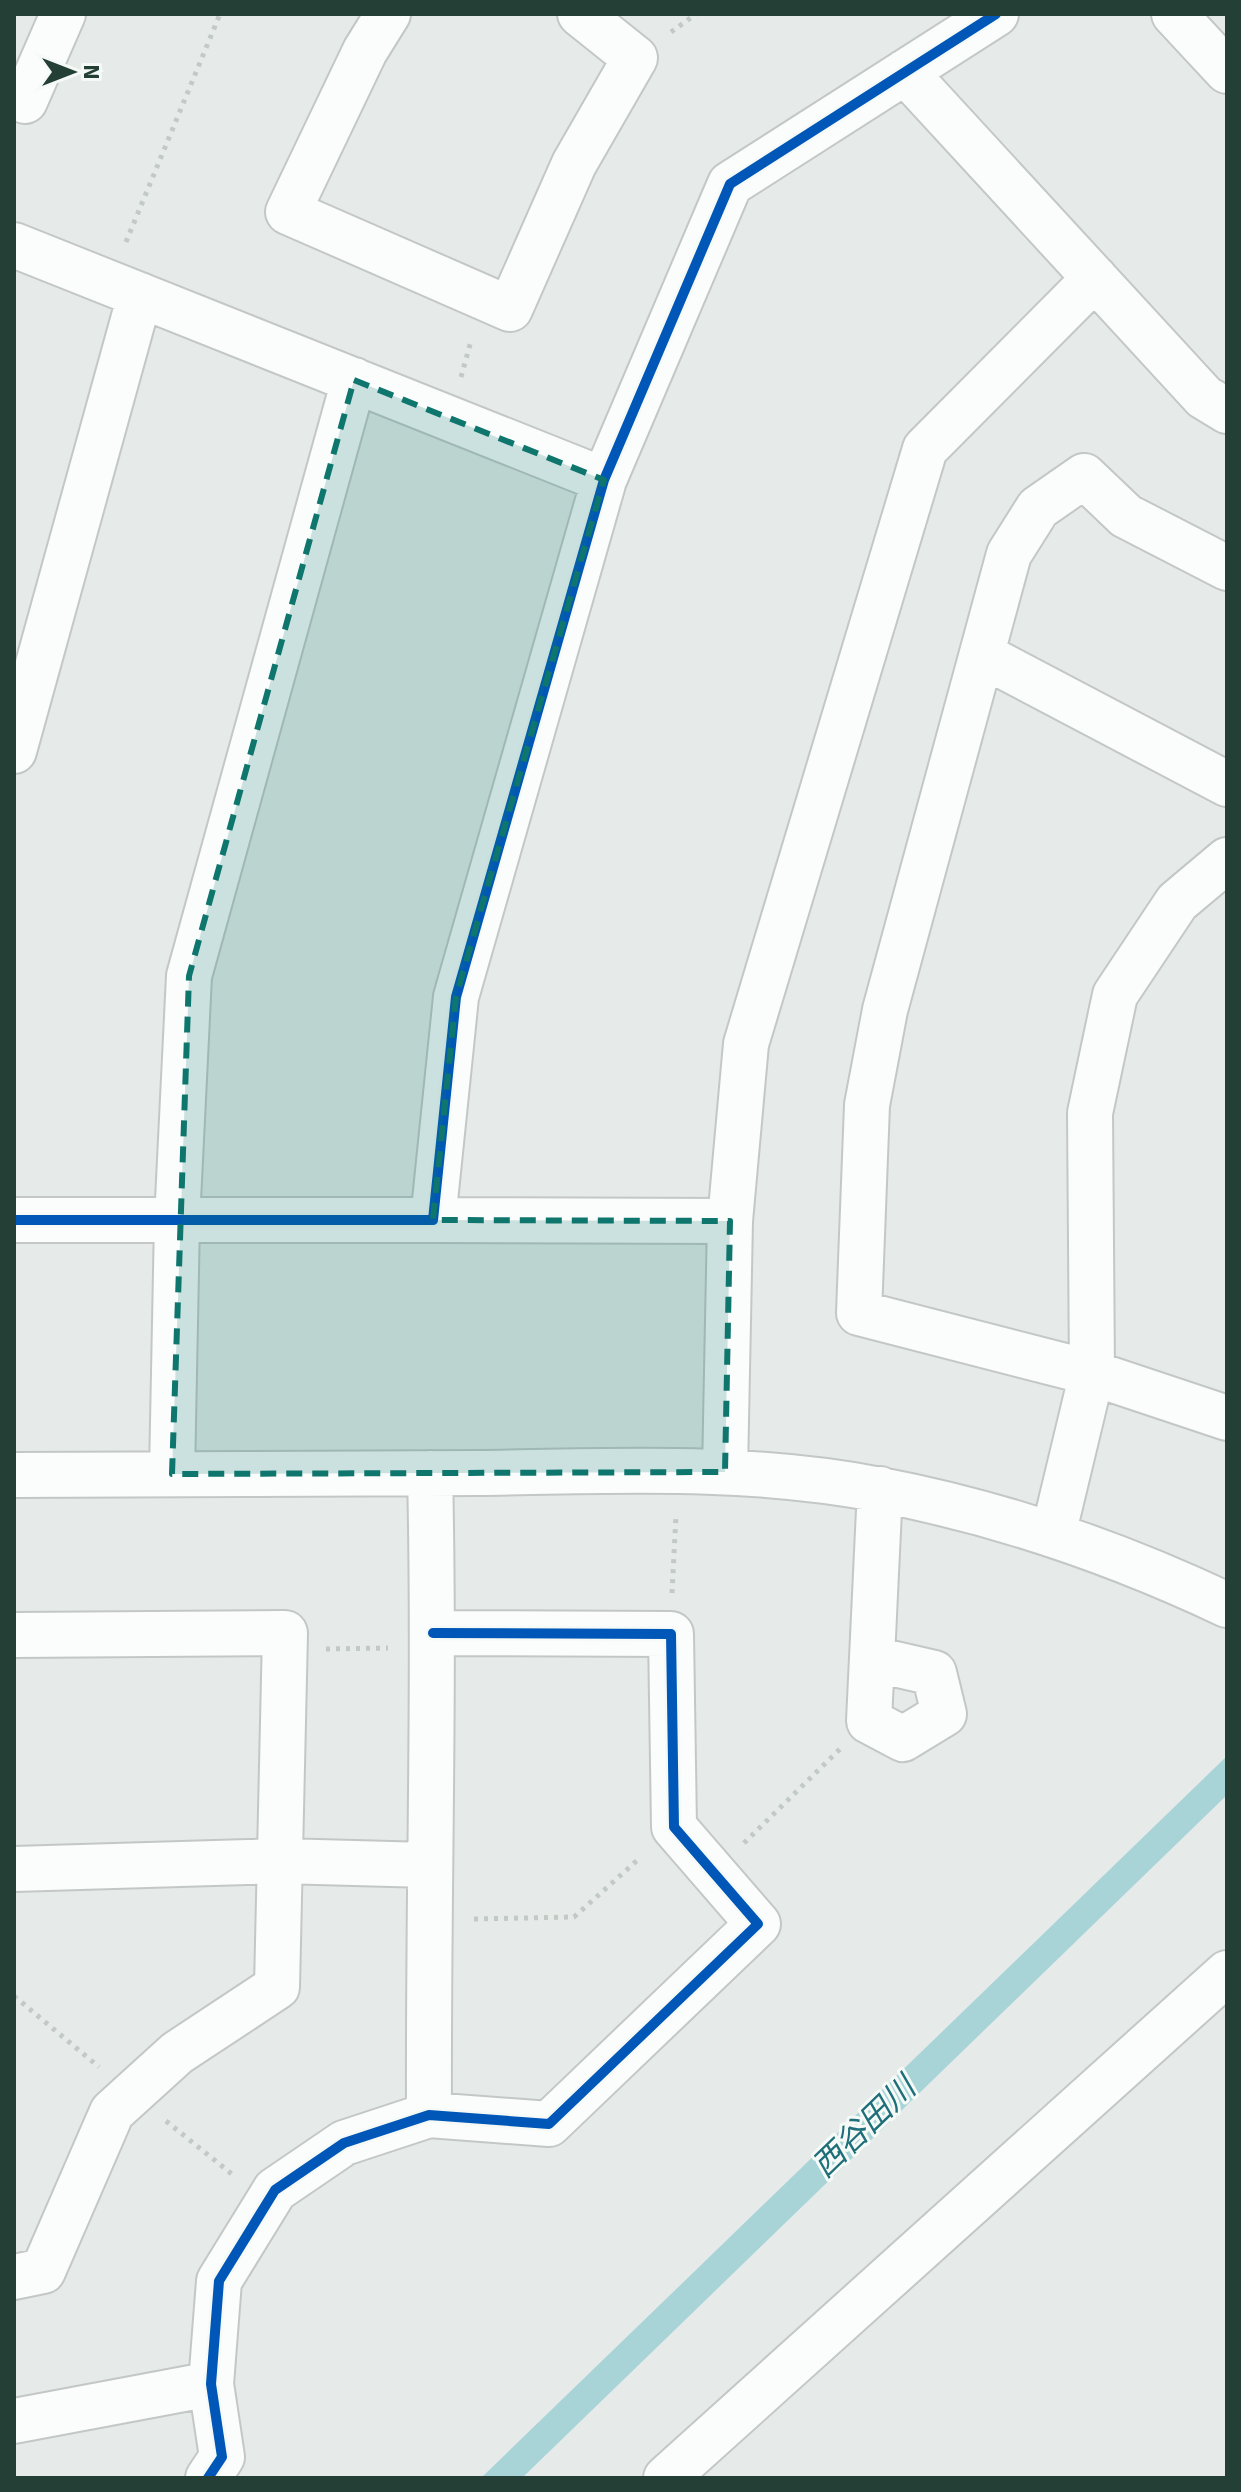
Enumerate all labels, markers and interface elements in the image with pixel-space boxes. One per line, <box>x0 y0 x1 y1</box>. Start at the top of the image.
north arrow <box>32 32 112 112</box>
text: N <box>78 64 105 80</box>
water label: 西谷田川 <box>804 2066 926 2185</box>

